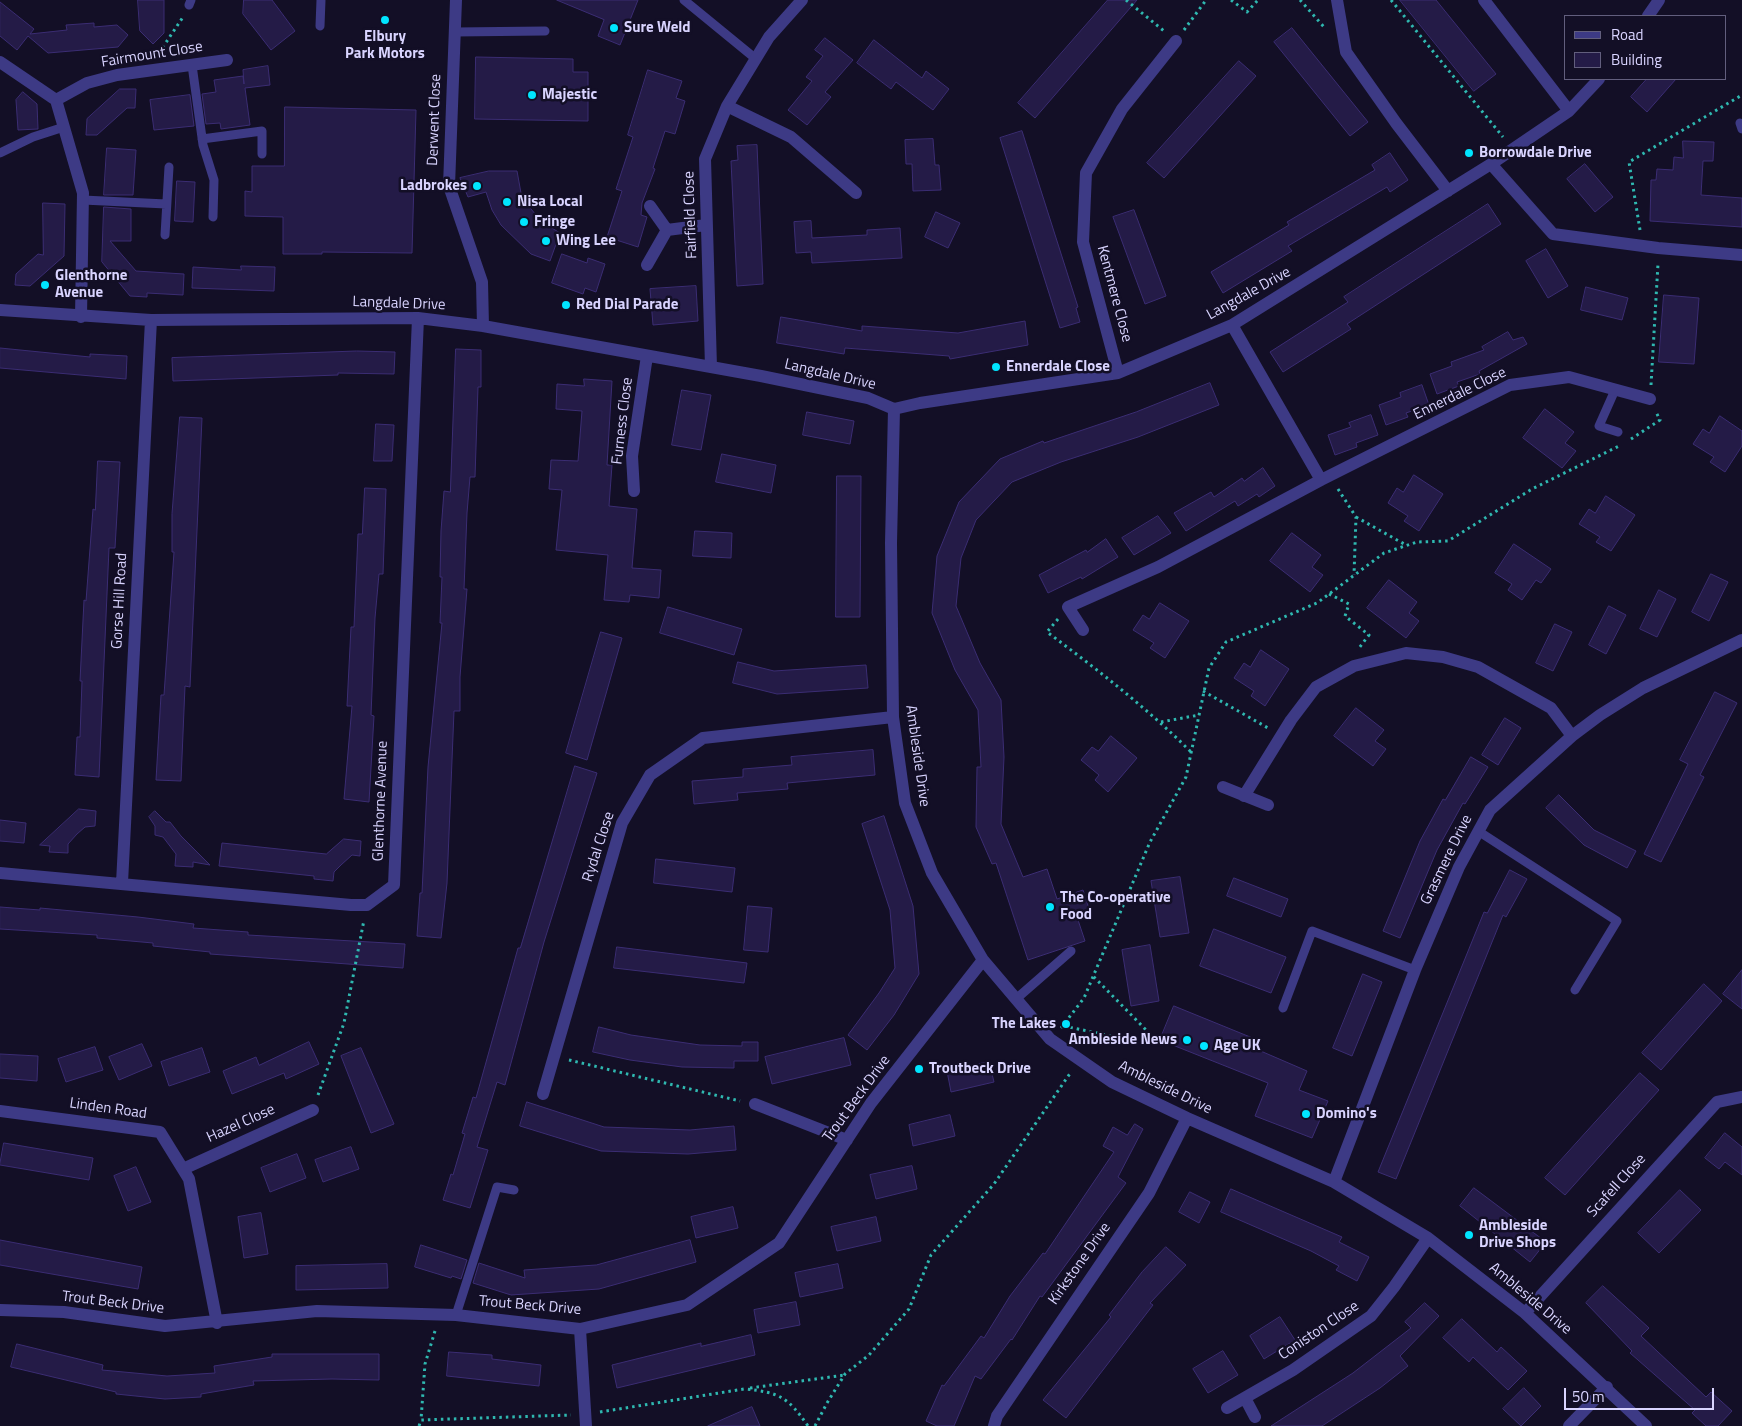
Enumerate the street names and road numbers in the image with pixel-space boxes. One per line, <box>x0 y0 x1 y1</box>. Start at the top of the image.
street label: Fairmount Close <box>100 38 204 72</box>
street label: Derwent Close <box>424 74 446 166</box>
street label: Fairfield Close <box>680 171 702 259</box>
street label: Kentmere Close <box>1092 244 1136 344</box>
street label: Langdale Drive <box>1204 264 1294 324</box>
street label: Langdale Drive <box>352 293 446 315</box>
street label: Langdale Drive <box>783 356 877 394</box>
street label: Ennerdale Close <box>1411 364 1509 424</box>
street label: Furness Close <box>609 376 637 466</box>
street label: Gorse Hill Road <box>108 552 132 650</box>
street label: Ambleside Drive <box>901 704 933 808</box>
street label: Glenthorne Avenue <box>370 740 392 862</box>
street label: Rydal Close <box>579 810 619 884</box>
street label: Grasmere Drive <box>1417 812 1477 908</box>
street label: Trout Beck Drive <box>820 1052 894 1146</box>
street label: Ambleside Drive <box>1115 1057 1215 1119</box>
street label: Linden Road <box>68 1095 148 1123</box>
street label: Hazel Close <box>204 1101 278 1147</box>
street label: Scafell Close <box>1584 1151 1650 1221</box>
street label: Kirkstone Drive <box>1045 1219 1115 1309</box>
street label: Ambleside Drive <box>1485 1259 1575 1339</box>
street label: Trout Beck Drive <box>61 1288 165 1318</box>
street label: Trout Beck Drive <box>478 1293 582 1319</box>
street label: Coniston Close <box>1275 1298 1363 1364</box>

